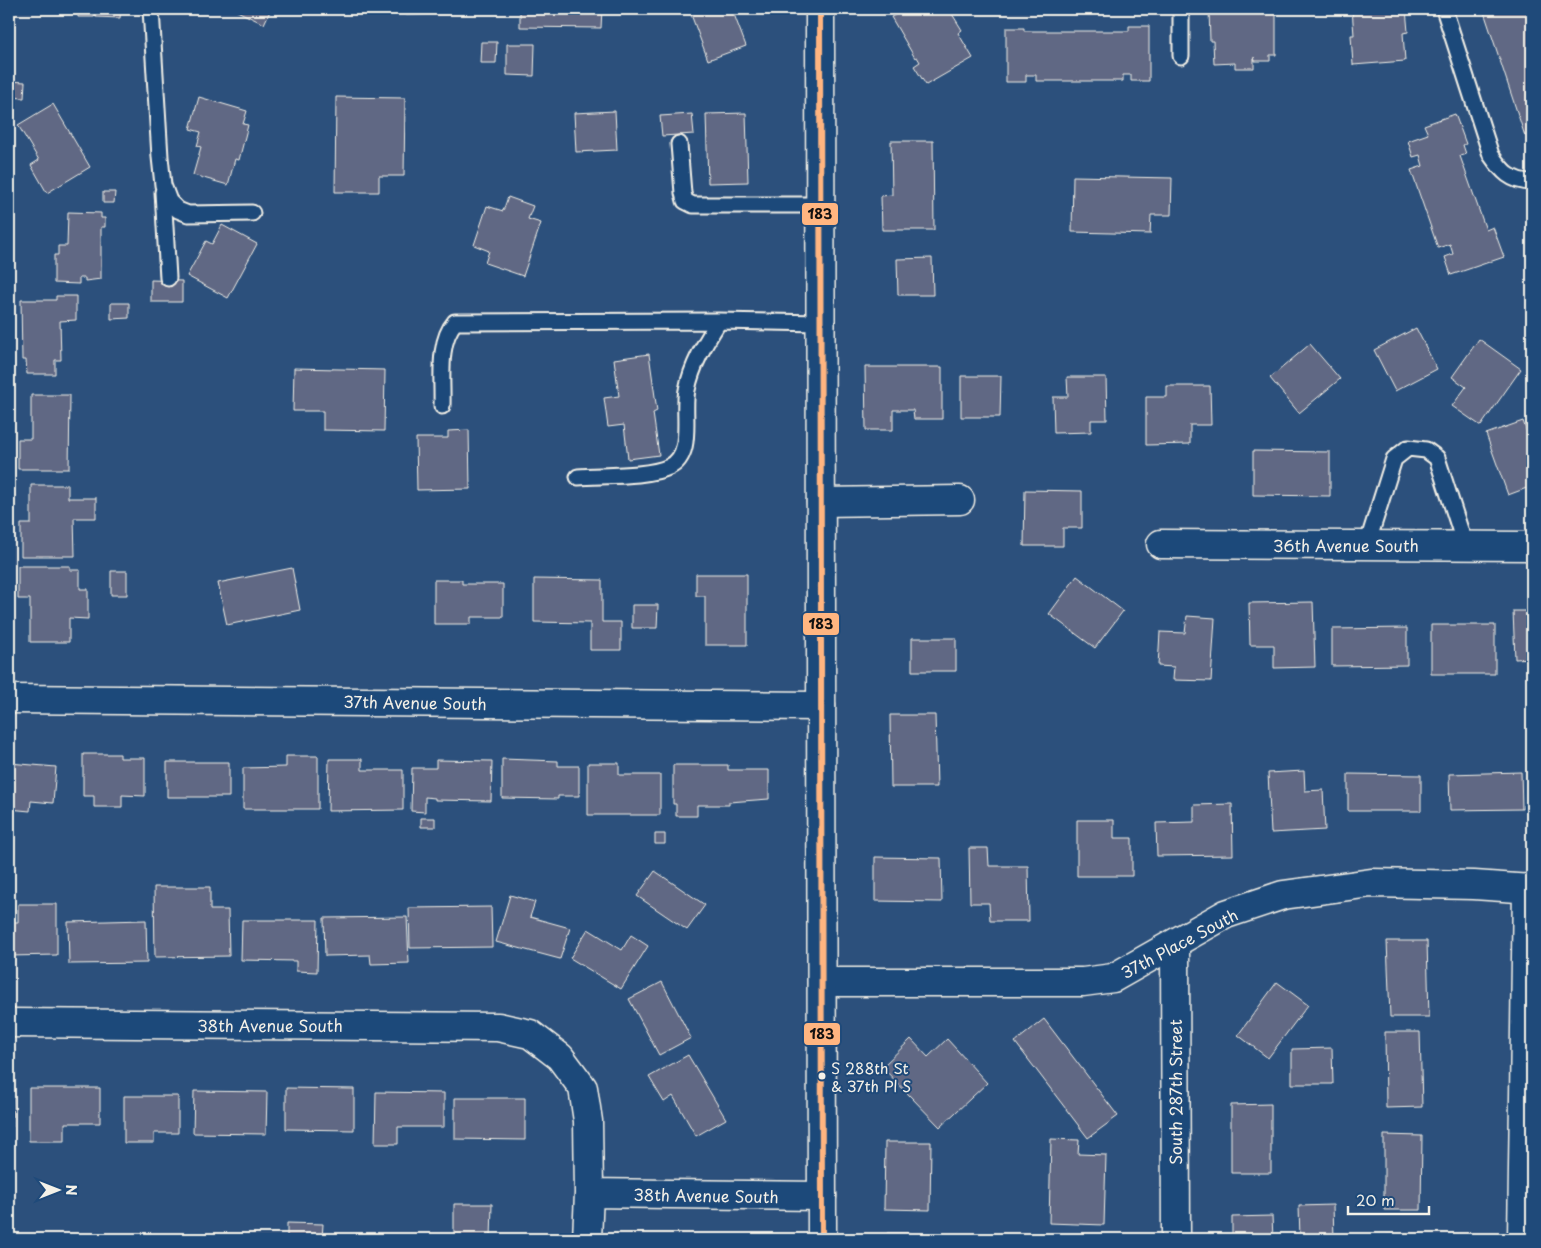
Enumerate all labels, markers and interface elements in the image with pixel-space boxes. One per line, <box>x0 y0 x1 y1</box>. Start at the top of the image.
line badge: 183 <box>801 202 839 226</box>
text: 183 <box>808 203 832 224</box>
street label: 36th Avenue South <box>1273 533 1419 557</box>
line badge: 183 <box>802 612 840 636</box>
text: 183 <box>809 613 833 634</box>
street label: 37th Avenue South <box>343 689 487 715</box>
street label: 37th Place South <box>1116 902 1242 984</box>
street label: 38th Avenue South <box>197 1013 343 1037</box>
street label: South 287th Street <box>1163 1019 1187 1165</box>
line badge: 183 <box>803 1022 841 1046</box>
text: 183 <box>810 1023 834 1044</box>
place label: S 288th St & 37th Pl S <box>831 1056 912 1097</box>
marker: S 288th St & 37th Pl S <box>817 1071 827 1081</box>
north arrow <box>32 1166 82 1216</box>
street label: 38th Avenue South <box>633 1182 779 1208</box>
scale bar <box>1348 1183 1430 1215</box>
text: N <box>61 1184 82 1196</box>
text: 20 m <box>1356 1188 1395 1211</box>

